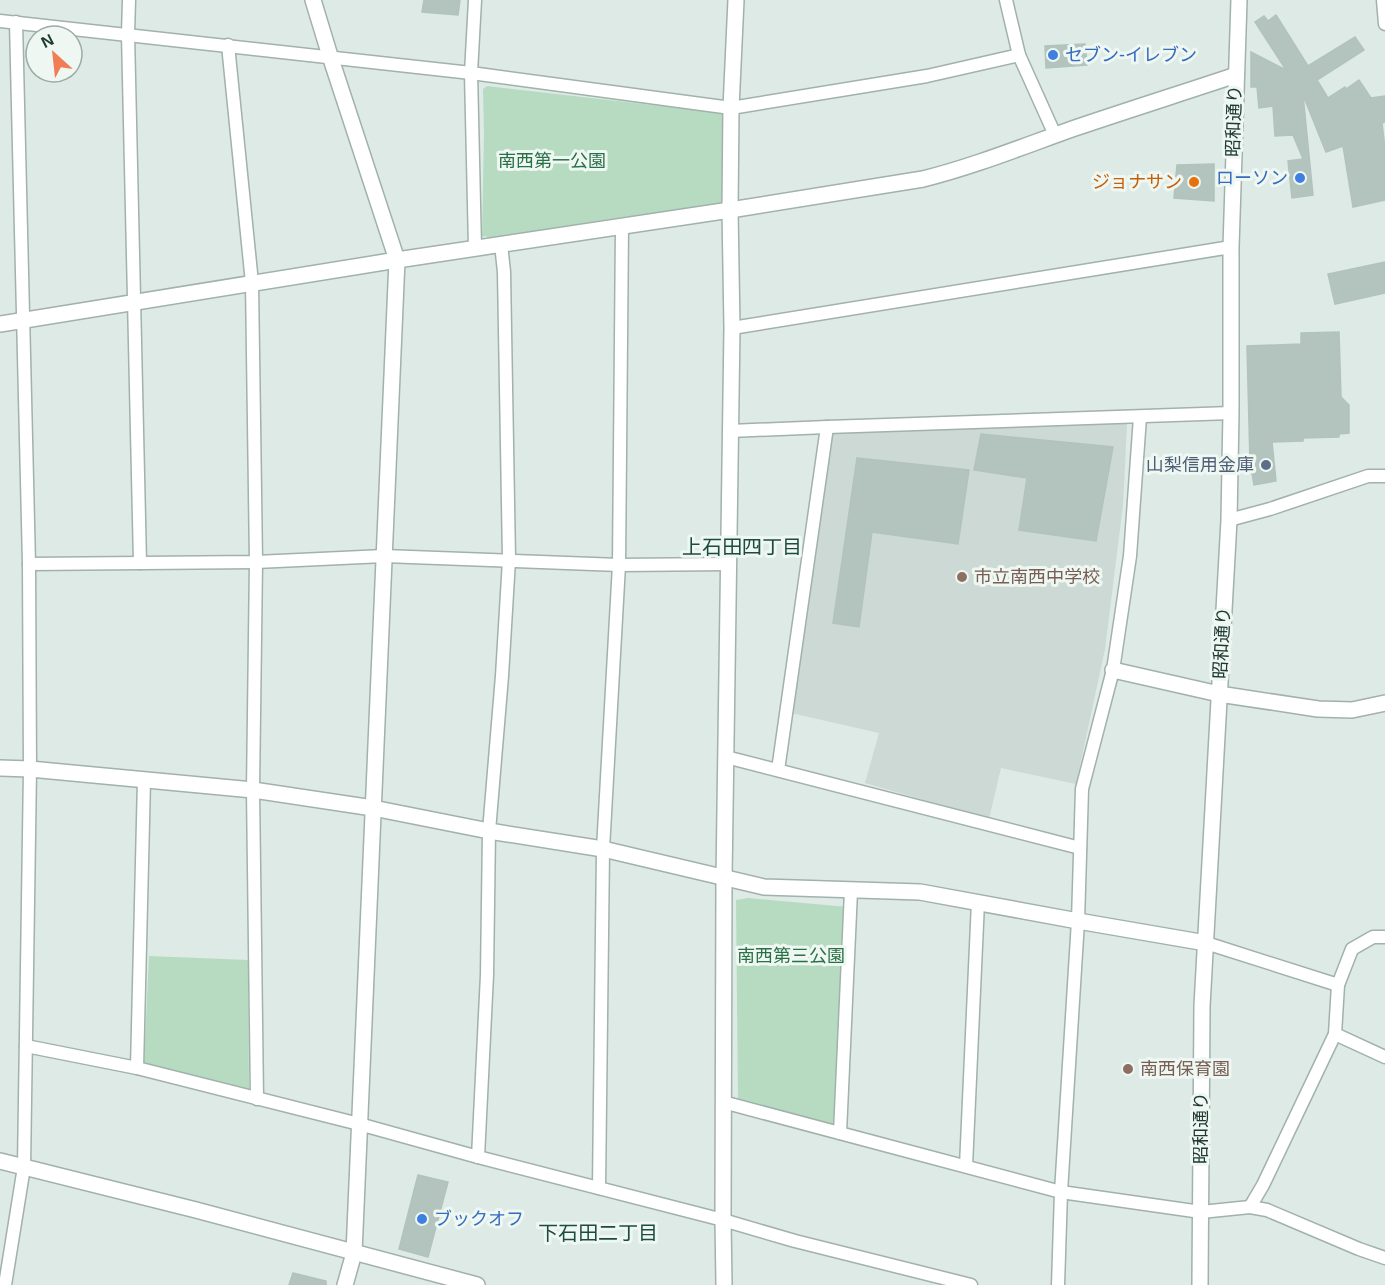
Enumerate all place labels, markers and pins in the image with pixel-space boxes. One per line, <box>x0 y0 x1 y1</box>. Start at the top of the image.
place label: セブン-イレブン <box>1065 45 1197 65</box>
marker: セブン-イレブン <box>1046 48 1060 62</box>
place label: ローソン <box>1216 168 1288 188</box>
marker: ローソン <box>1293 171 1307 185</box>
place label: ジョナサン <box>1092 172 1182 192</box>
marker: ジョナサン <box>1187 175 1201 189</box>
place label: 山梨信用金庫 <box>1146 455 1254 475</box>
marker: 山梨信用金庫 <box>1259 458 1273 472</box>
place label: 市立南西中学校 <box>974 567 1100 587</box>
marker: 市立南西中学校 <box>955 570 969 584</box>
place label: 南西保育園 <box>1140 1059 1230 1079</box>
marker: 南西保育園 <box>1121 1062 1135 1076</box>
place label: ブックオフ <box>434 1209 524 1229</box>
marker: ブックオフ <box>415 1212 429 1226</box>

